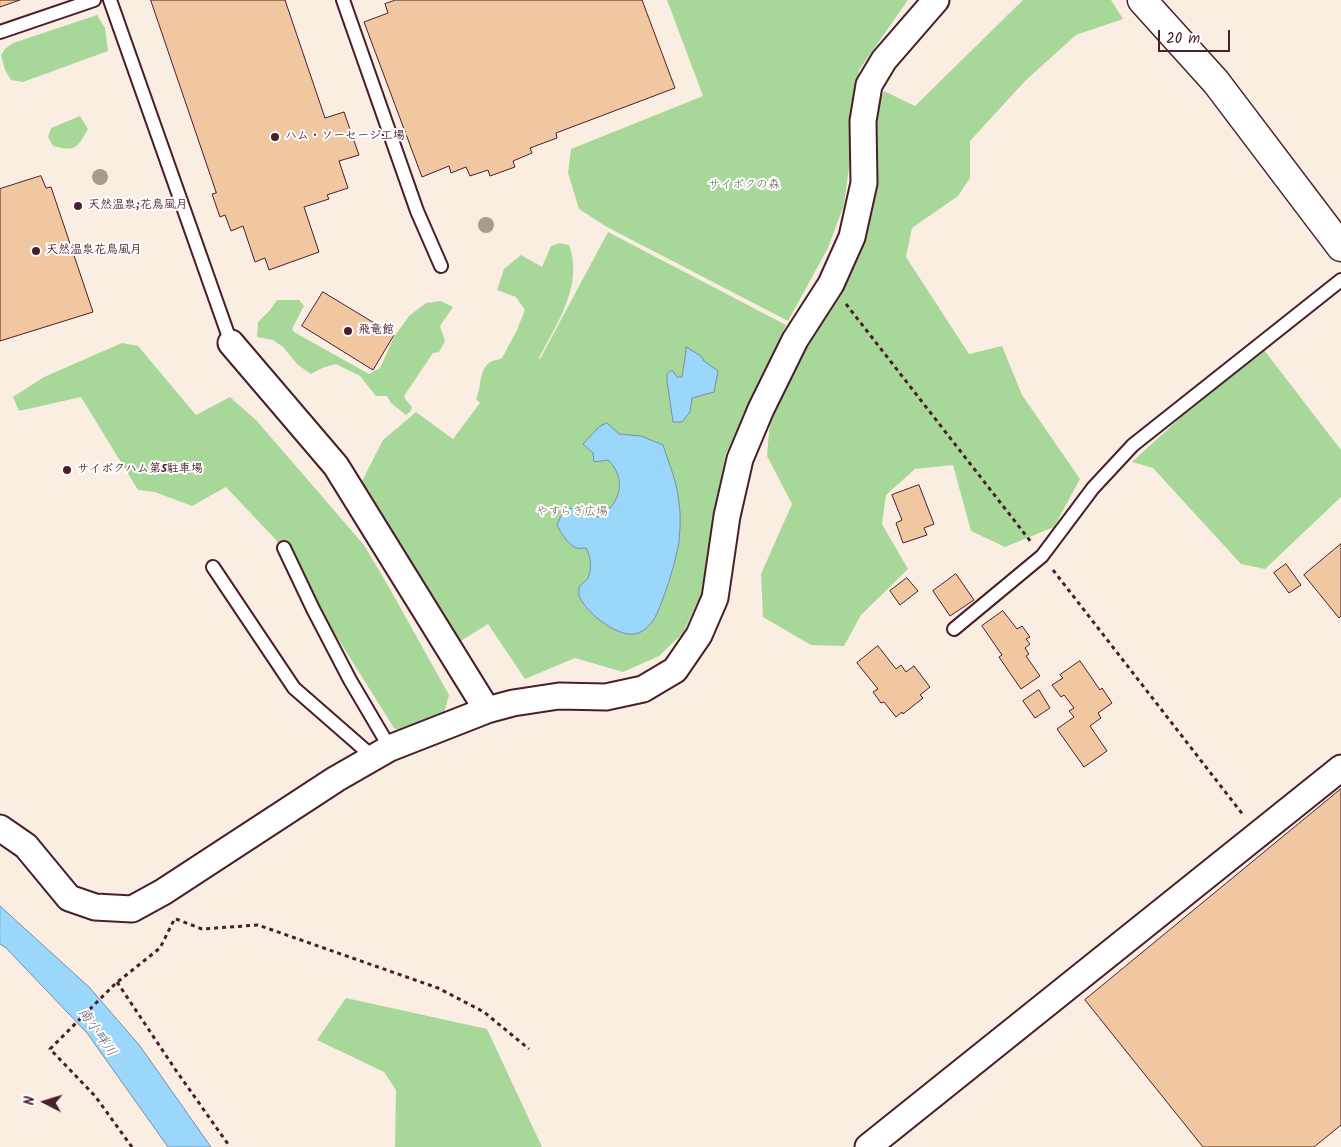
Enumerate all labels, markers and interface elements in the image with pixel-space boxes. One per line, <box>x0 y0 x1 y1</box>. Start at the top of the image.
scale bar <box>1161 20 1234 52</box>
text: 20 m <box>1166 27 1200 51</box>
place label: ハム・ソーセージ工場 <box>285 130 405 144</box>
marker: ハム・ソーセージ工場 <box>269 131 281 143</box>
park label: サイボクの森 <box>708 179 780 193</box>
place label: 天然温泉;花鳥風月 <box>88 199 188 213</box>
marker: 天然温泉;花鳥風月 <box>72 200 84 212</box>
place label: 天然温泉花鳥風月 <box>46 244 142 258</box>
marker: 天然温泉花鳥風月 <box>30 245 42 257</box>
place label: 飛竜館 <box>358 324 394 338</box>
marker: 飛竜館 <box>342 325 354 337</box>
place label: サイボクハム第5駐車場 <box>77 463 203 477</box>
marker: サイボクハム第5駐車場 <box>61 464 73 476</box>
park label: やすらぎ広場 <box>536 506 608 520</box>
water label: 南小畔川 <box>73 1005 119 1061</box>
north arrow <box>20 1077 70 1127</box>
text: N <box>19 1095 41 1106</box>

